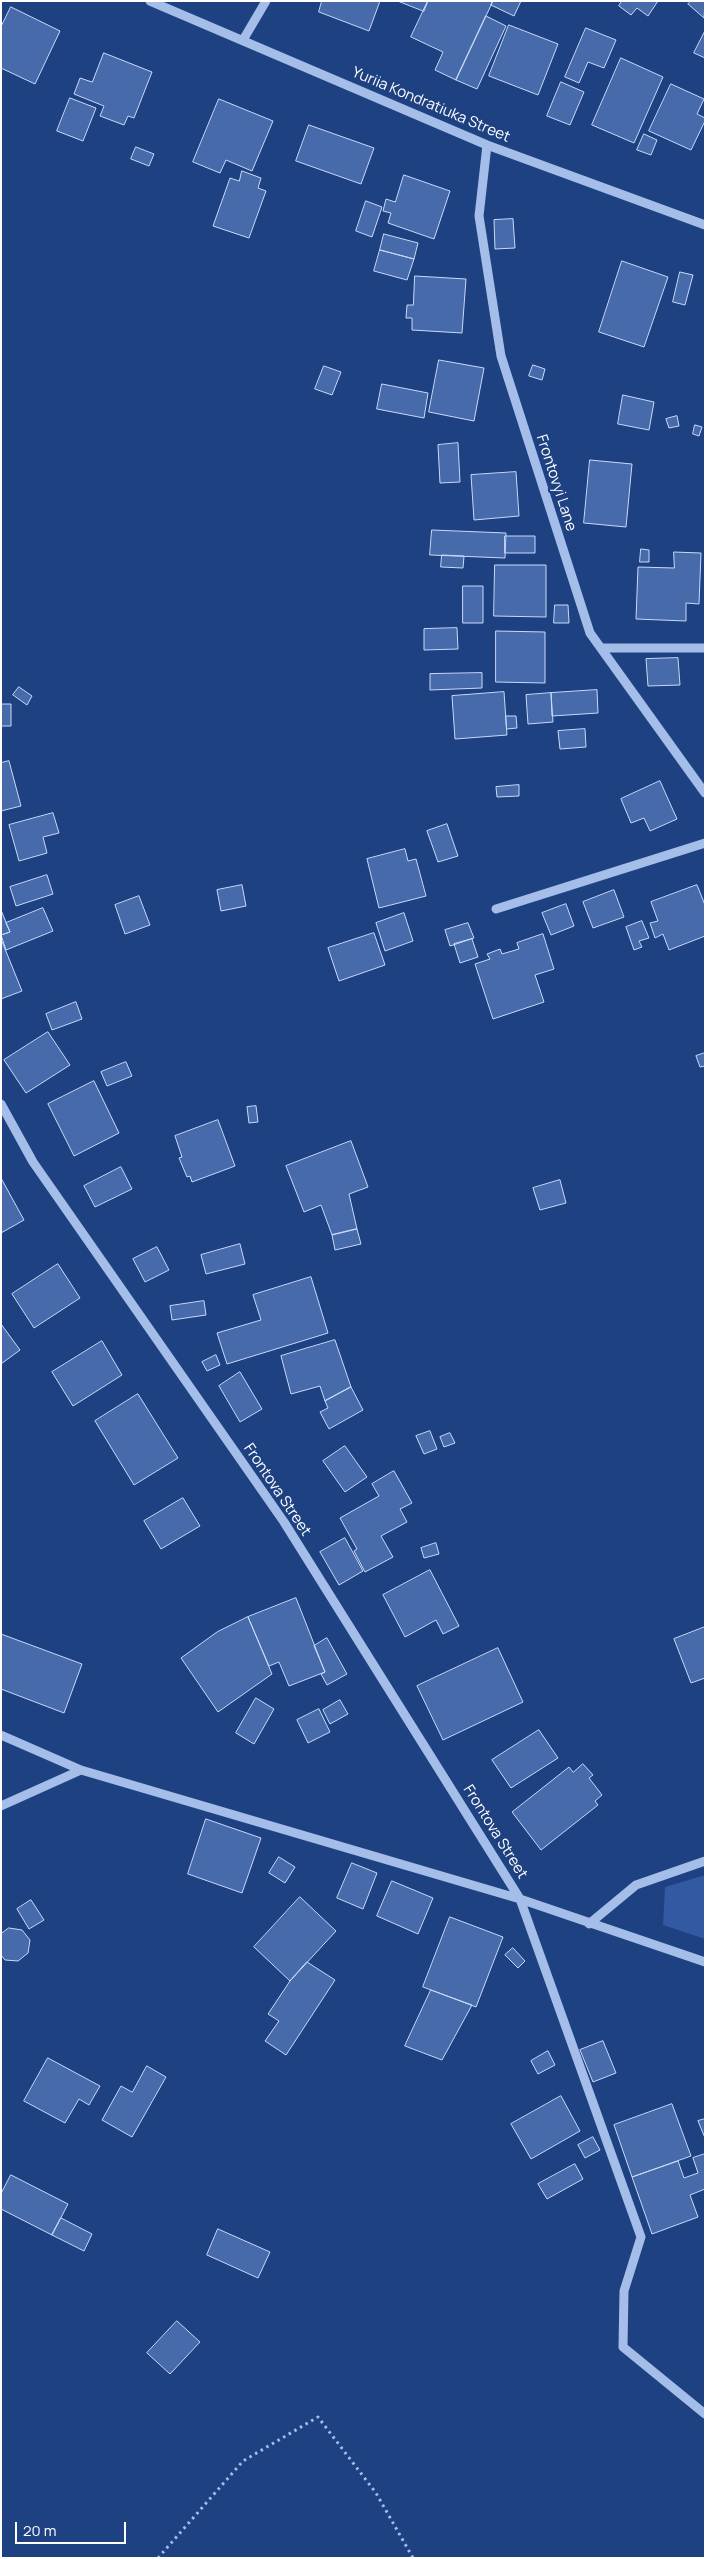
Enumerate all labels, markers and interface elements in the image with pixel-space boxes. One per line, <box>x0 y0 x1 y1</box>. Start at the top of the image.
street label: Yuriia Kondratiuka Street <box>349 64 513 146</box>
street label: Frontovyi Lane <box>532 432 580 534</box>
street label: Frontova Street <box>240 1440 314 1540</box>
street label: Frontova Street <box>459 1782 531 1882</box>
scale bar <box>18 2512 129 2544</box>
text: 20 m <box>23 2520 56 2541</box>

